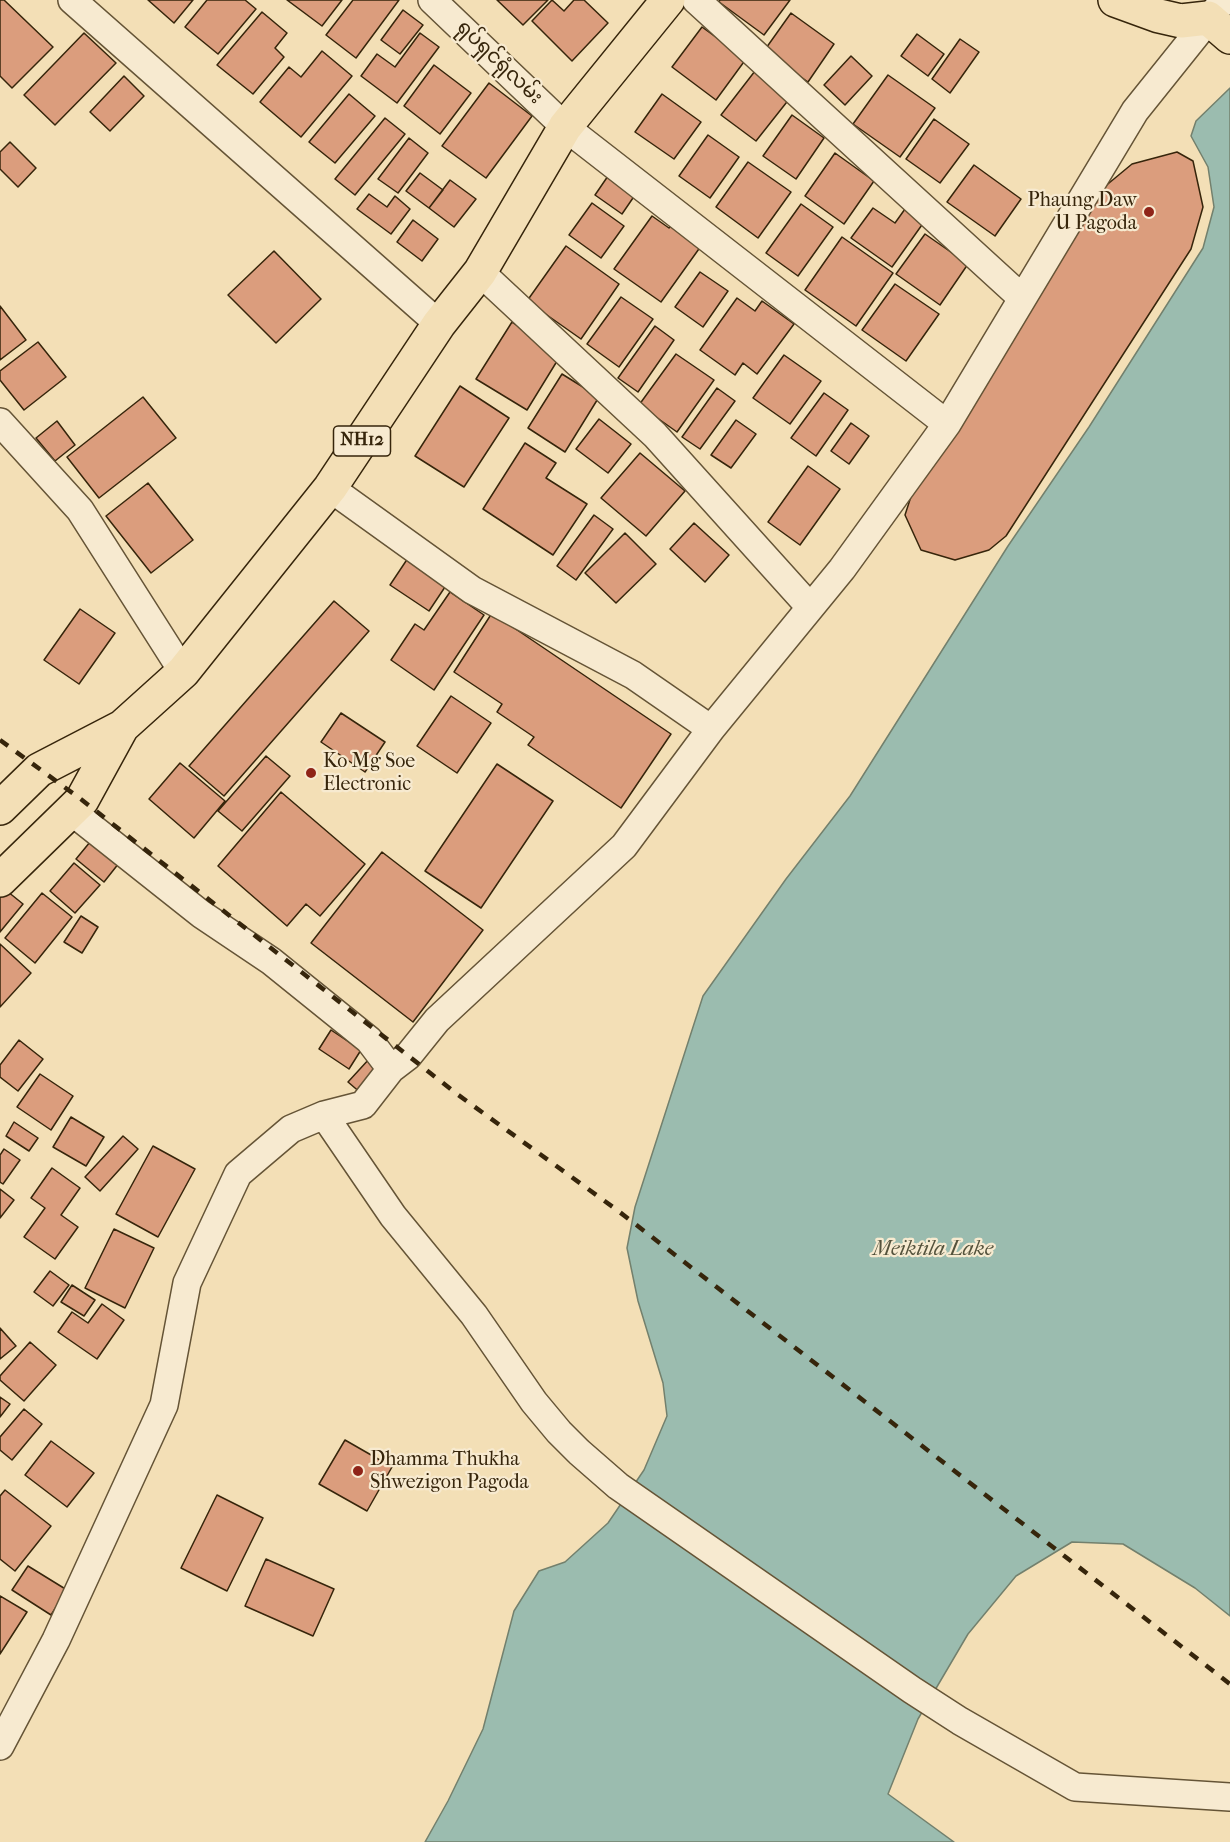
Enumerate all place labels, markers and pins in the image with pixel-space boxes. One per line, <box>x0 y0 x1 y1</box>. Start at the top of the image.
place label: Phaung Daw U Pagoda <box>1028 189 1137 236</box>
marker: Phaung Daw U Pagoda <box>1142 205 1156 219</box>
place label: Ko Mg Soe Electronic <box>323 750 415 797</box>
marker: Ko Mg Soe Electronic <box>304 766 318 780</box>
place label: Dhamma Thukha Shwezigon Pagoda <box>370 1448 529 1495</box>
marker: Dhamma Thukha Shwezigon Pagoda <box>351 1464 365 1478</box>

